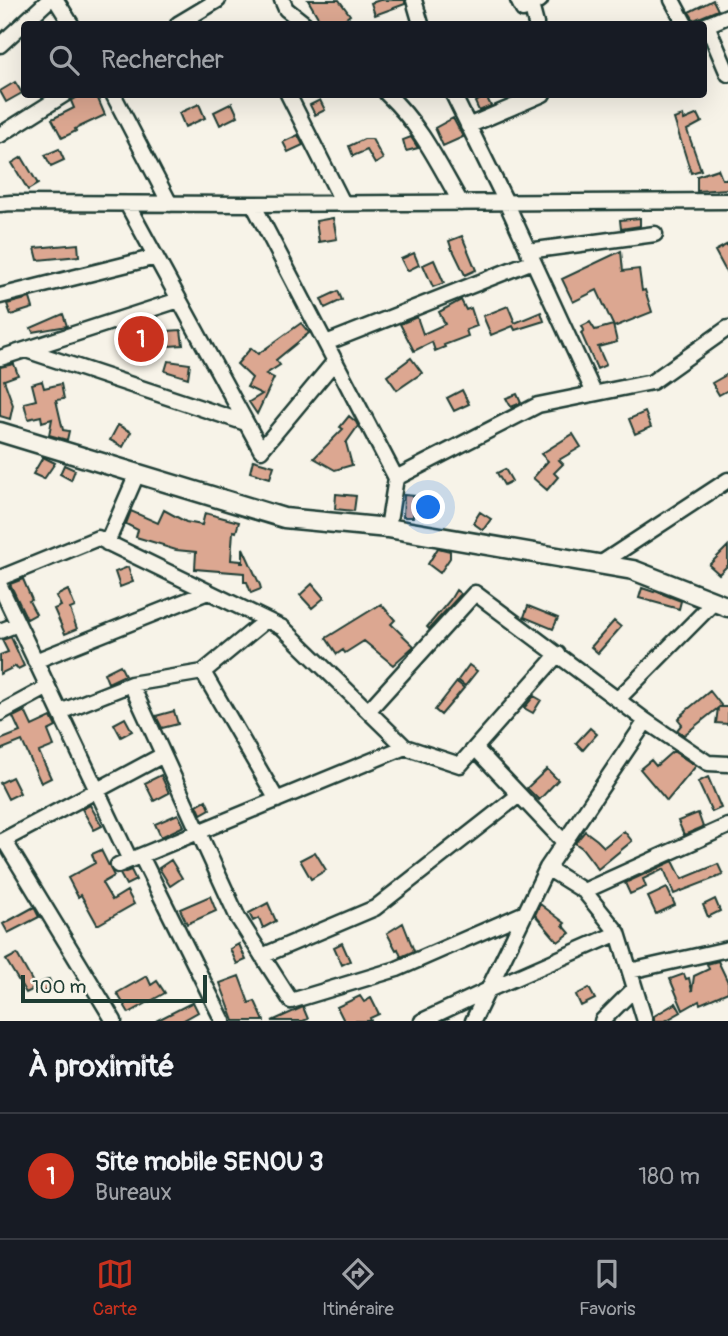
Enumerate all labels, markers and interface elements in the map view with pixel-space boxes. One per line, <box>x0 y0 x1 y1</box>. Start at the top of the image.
search box <box>21 21 707 98</box>
icon: search <box>45 41 83 79</box>
text: Rechercher <box>101 44 224 76</box>
pin: 1 <box>118 313 164 365</box>
your location <box>411 490 445 524</box>
scale bar <box>21 972 206 1004</box>
text: 100 m <box>32 975 86 999</box>
text: À proximité <box>28 1048 174 1085</box>
text: Site mobile SENOU 3 <box>95 1146 323 1178</box>
text: 1 <box>47 1162 56 1191</box>
text: 180 m <box>638 1162 700 1191</box>
text: Bureaux <box>95 1178 172 1207</box>
tab: Carte <box>93 1255 137 1321</box>
tab: Itinéraire <box>322 1255 394 1321</box>
tab: Favoris <box>579 1255 635 1321</box>

